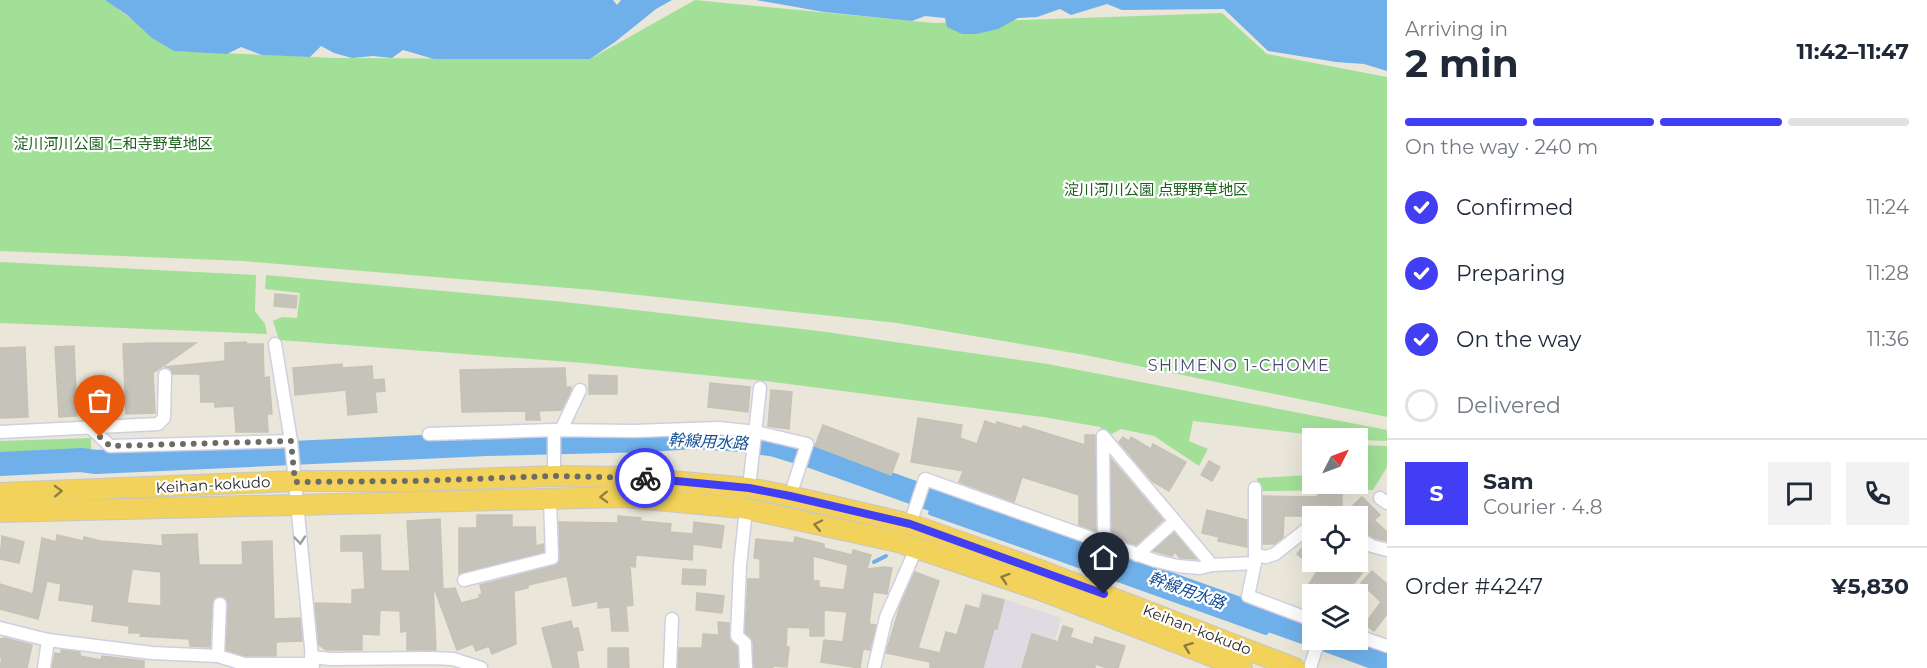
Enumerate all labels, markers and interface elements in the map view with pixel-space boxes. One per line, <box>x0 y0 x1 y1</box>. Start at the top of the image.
text: Arriving in <box>1405 17 1508 41</box>
text: 11:42–11:47 <box>1797 38 1909 65</box>
text: 2 min <box>1405 39 1519 87</box>
park label: 淀川河川公園 仁和寺野草地区 <box>14 134 212 153</box>
text: On the way · 240 m <box>1405 135 1598 159</box>
park label: 淀川河川公園 点野野草地区 <box>1064 180 1248 199</box>
icon: check <box>1405 191 1438 224</box>
text: Confirmed <box>1456 194 1573 221</box>
text: 11:24 <box>1866 195 1909 219</box>
icon: check <box>1405 257 1438 290</box>
text: Preparing <box>1456 260 1565 287</box>
text: 11:28 <box>1866 261 1909 285</box>
icon: check <box>1405 323 1438 356</box>
text: On the way <box>1456 326 1581 353</box>
text: 11:36 <box>1867 327 1909 351</box>
district label: SHIMENO 1-CHOME <box>1148 356 1330 375</box>
pin <box>74 375 125 437</box>
icon: bag <box>83 384 116 417</box>
text: Delivered <box>1456 392 1561 419</box>
north arrow <box>1302 428 1368 494</box>
map controls <box>1302 428 1368 650</box>
water label: 幹線用水路 <box>668 430 750 453</box>
courier <box>615 448 675 508</box>
icon: bike <box>629 462 662 495</box>
button: chat <box>1768 462 1831 525</box>
button: phone <box>1846 462 1909 525</box>
text: Sam <box>1483 468 1534 495</box>
street label: Keihan-kokudo <box>155 472 271 497</box>
text: S <box>1429 480 1444 507</box>
one-way arrow <box>54 484 63 497</box>
one-way arrow <box>600 491 609 504</box>
text: Courier · 4.8 <box>1483 495 1602 519</box>
button: locate <box>1302 506 1368 572</box>
one-way arrow <box>813 519 823 532</box>
pin <box>1078 532 1129 594</box>
one-way arrow <box>293 535 306 544</box>
icon: home <box>1087 541 1120 574</box>
water label: 幹線用水路 <box>1146 568 1230 614</box>
one-way arrow <box>1000 573 1011 586</box>
text: Order #4247 <box>1405 573 1543 600</box>
text: ¥5,830 <box>1831 573 1909 600</box>
button: layers <box>1302 584 1368 650</box>
street label: Keihan-kokudo <box>1140 600 1254 659</box>
one-way arrow <box>1183 642 1194 654</box>

